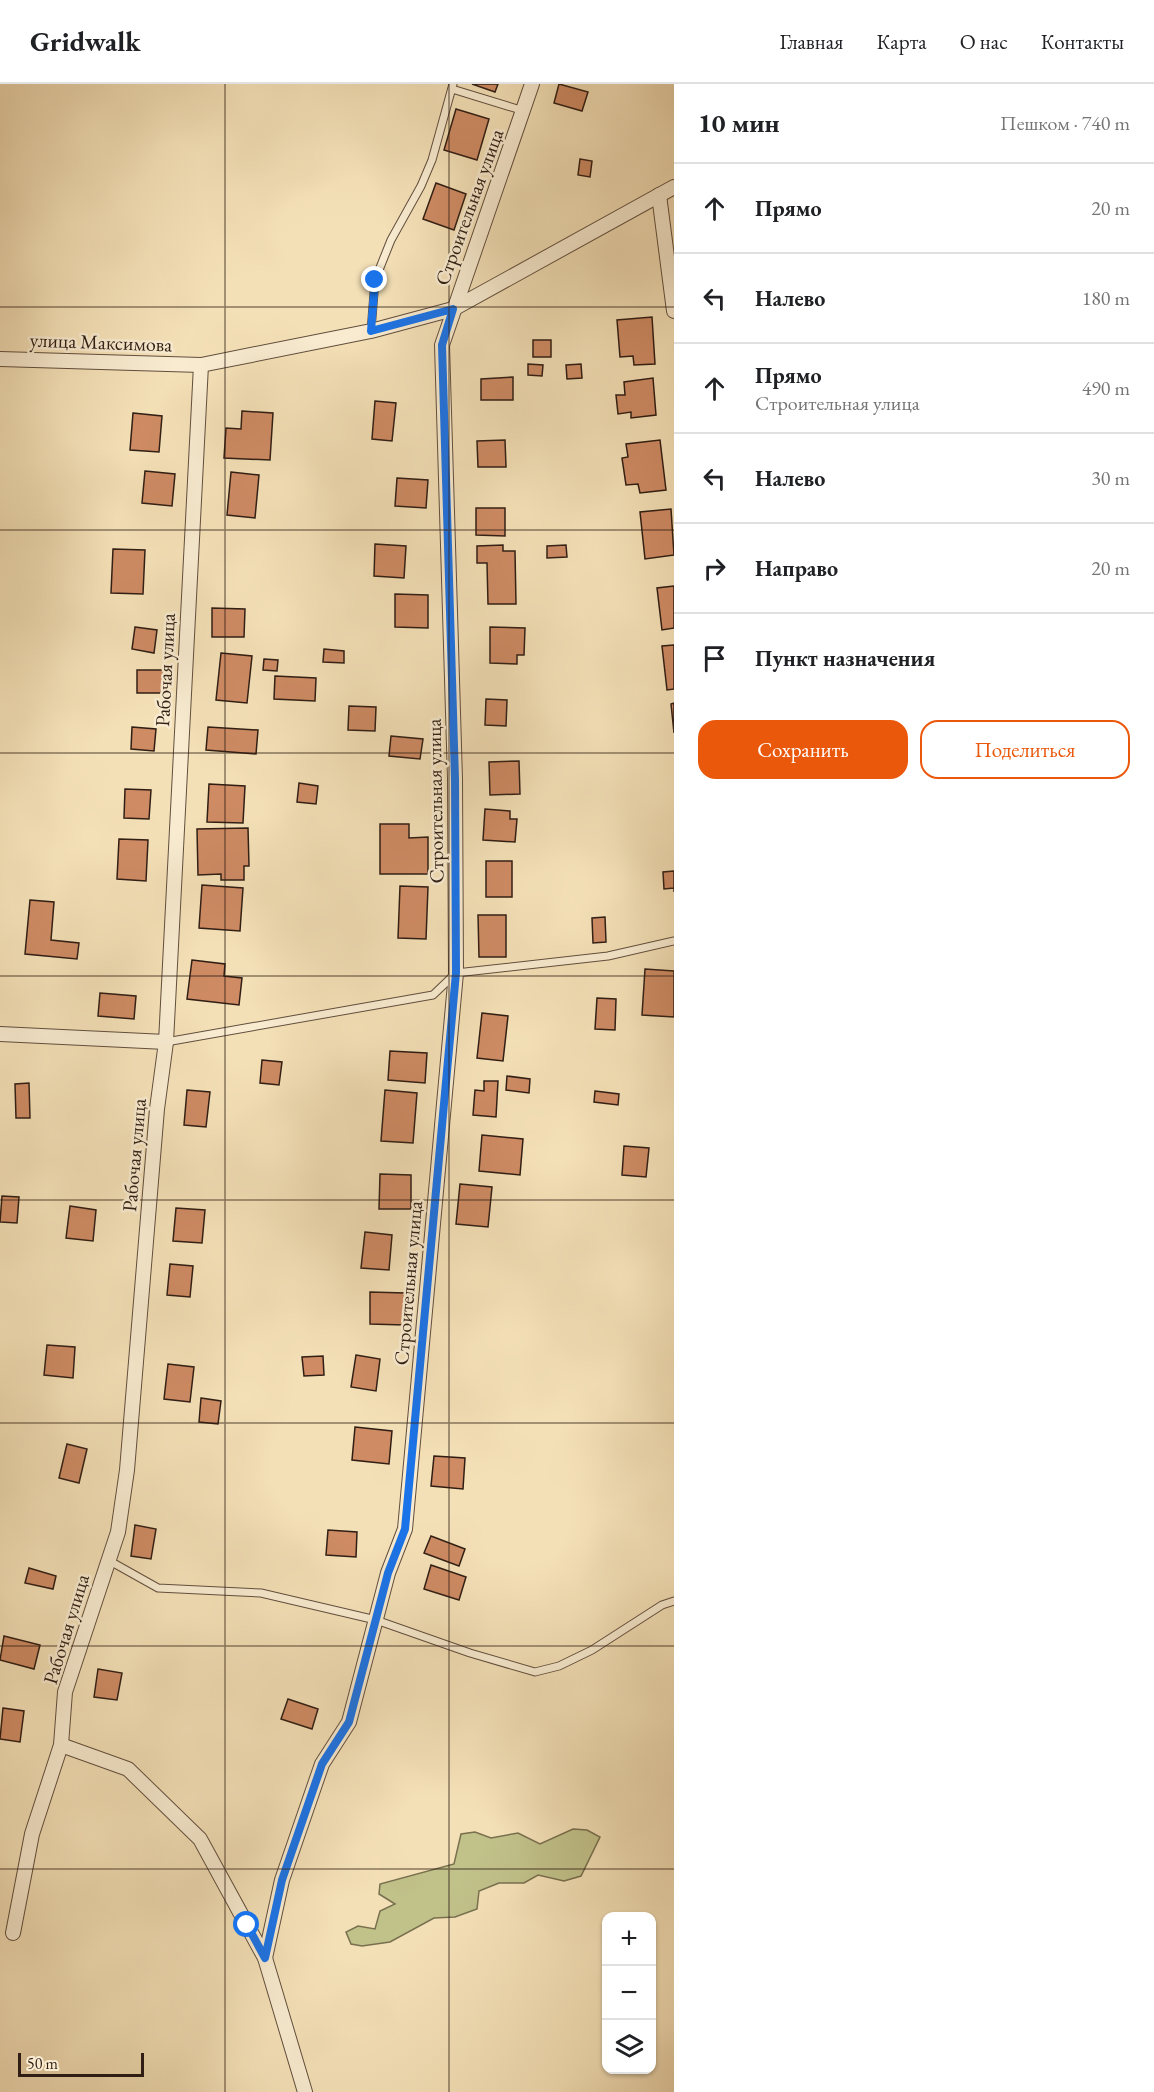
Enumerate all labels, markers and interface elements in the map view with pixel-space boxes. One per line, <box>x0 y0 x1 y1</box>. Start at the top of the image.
text: Gridwalk <box>30 23 141 59</box>
text: Главная <box>779 28 843 55</box>
text: Карта <box>876 28 927 55</box>
text: О нас <box>960 28 1008 55</box>
text: Контакты <box>1041 28 1124 55</box>
text: 10 мин <box>698 106 779 140</box>
text: Пешком · 740 m <box>1000 110 1130 136</box>
street label: Строительная улица <box>429 125 509 289</box>
icon: ahead <box>698 192 731 225</box>
text: Прямо <box>755 194 822 223</box>
text: 20 m <box>1091 195 1130 221</box>
route end <box>361 266 387 292</box>
icon: left <box>698 282 731 315</box>
text: Налево <box>755 284 825 313</box>
text: 180 m <box>1082 285 1130 311</box>
street label: улица Максимова <box>29 327 173 357</box>
text: Прямо <box>755 361 822 390</box>
icon: ahead <box>698 372 731 405</box>
text: 490 m <box>1082 375 1130 401</box>
text: Строительная улица <box>755 390 920 416</box>
icon: left <box>698 462 731 495</box>
text: Налево <box>755 464 825 493</box>
text: 30 m <box>1091 465 1130 491</box>
icon: right <box>698 552 731 585</box>
text: Направо <box>755 554 838 583</box>
text: 20 m <box>1091 555 1130 581</box>
street label: Рабочая улица <box>149 613 181 727</box>
icon: arrive <box>698 642 731 675</box>
text: Пункт назначения <box>755 644 935 673</box>
street label: Строительная улица <box>421 718 449 884</box>
button: Сохранить <box>698 720 908 779</box>
button: Поделиться <box>920 720 1130 779</box>
street label: Рабочая улица <box>116 1097 152 1213</box>
street label: Строительная улица <box>388 1200 428 1366</box>
street label: Рабочая улица <box>37 1571 95 1687</box>
route start <box>233 1911 259 1937</box>
map controls <box>602 1912 656 2074</box>
button: + <box>602 1912 656 1966</box>
button: − <box>602 1966 656 2020</box>
button: layers <box>602 2020 656 2074</box>
scale bar <box>18 2050 144 2078</box>
text: 50 m <box>27 2053 58 2074</box>

